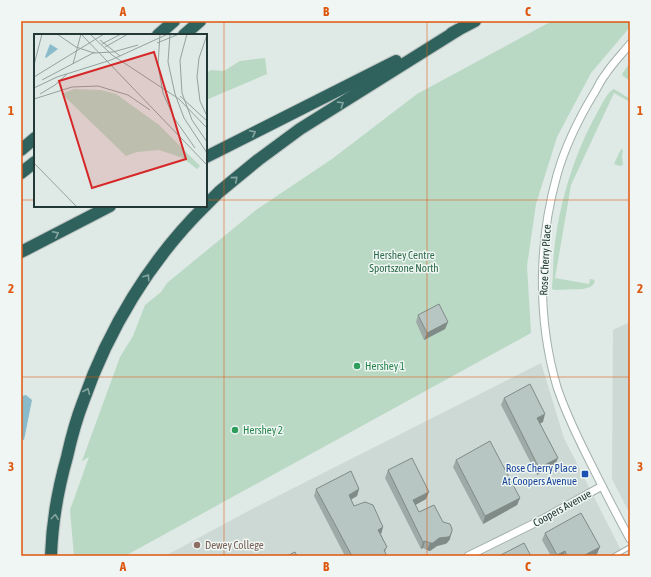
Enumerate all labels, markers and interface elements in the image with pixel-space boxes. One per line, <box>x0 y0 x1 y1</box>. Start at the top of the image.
text: A <box>119 4 127 19</box>
text: B <box>323 4 330 19</box>
text: C <box>525 4 531 19</box>
inset map <box>34 34 207 207</box>
one-way arrow <box>337 101 344 108</box>
text: 1 <box>8 103 14 118</box>
text: 1 <box>637 103 643 118</box>
one-way arrow <box>249 130 256 138</box>
one-way arrow <box>230 177 238 184</box>
street label: Rose Cherry Place <box>537 224 553 296</box>
one-way arrow <box>52 231 59 239</box>
park label: Hershey Centre Sportszone North <box>369 249 439 274</box>
one-way arrow <box>142 274 149 281</box>
text: 2 <box>8 281 14 296</box>
text: 2 <box>637 281 643 296</box>
place label: Hershey 1 <box>365 360 405 372</box>
marker: Hershey 1 <box>352 361 362 371</box>
one-way arrow <box>82 388 90 395</box>
place label: Hershey 2 <box>243 424 283 436</box>
marker: Hershey 2 <box>230 425 240 435</box>
text: 3 <box>8 459 14 474</box>
text: 3 <box>637 459 643 474</box>
place label: Rose Cherry Place At Coopers Avenue <box>502 462 577 487</box>
marker: Rose Cherry Place At Coopers Avenue <box>580 469 590 479</box>
street label: Coopers Avenue <box>531 487 593 529</box>
one-way arrow <box>50 514 59 520</box>
place label: Dewey College <box>205 539 264 551</box>
marker: Dewey College <box>192 540 202 550</box>
text: A <box>119 559 127 574</box>
text: B <box>323 559 330 574</box>
text: C <box>525 559 531 574</box>

